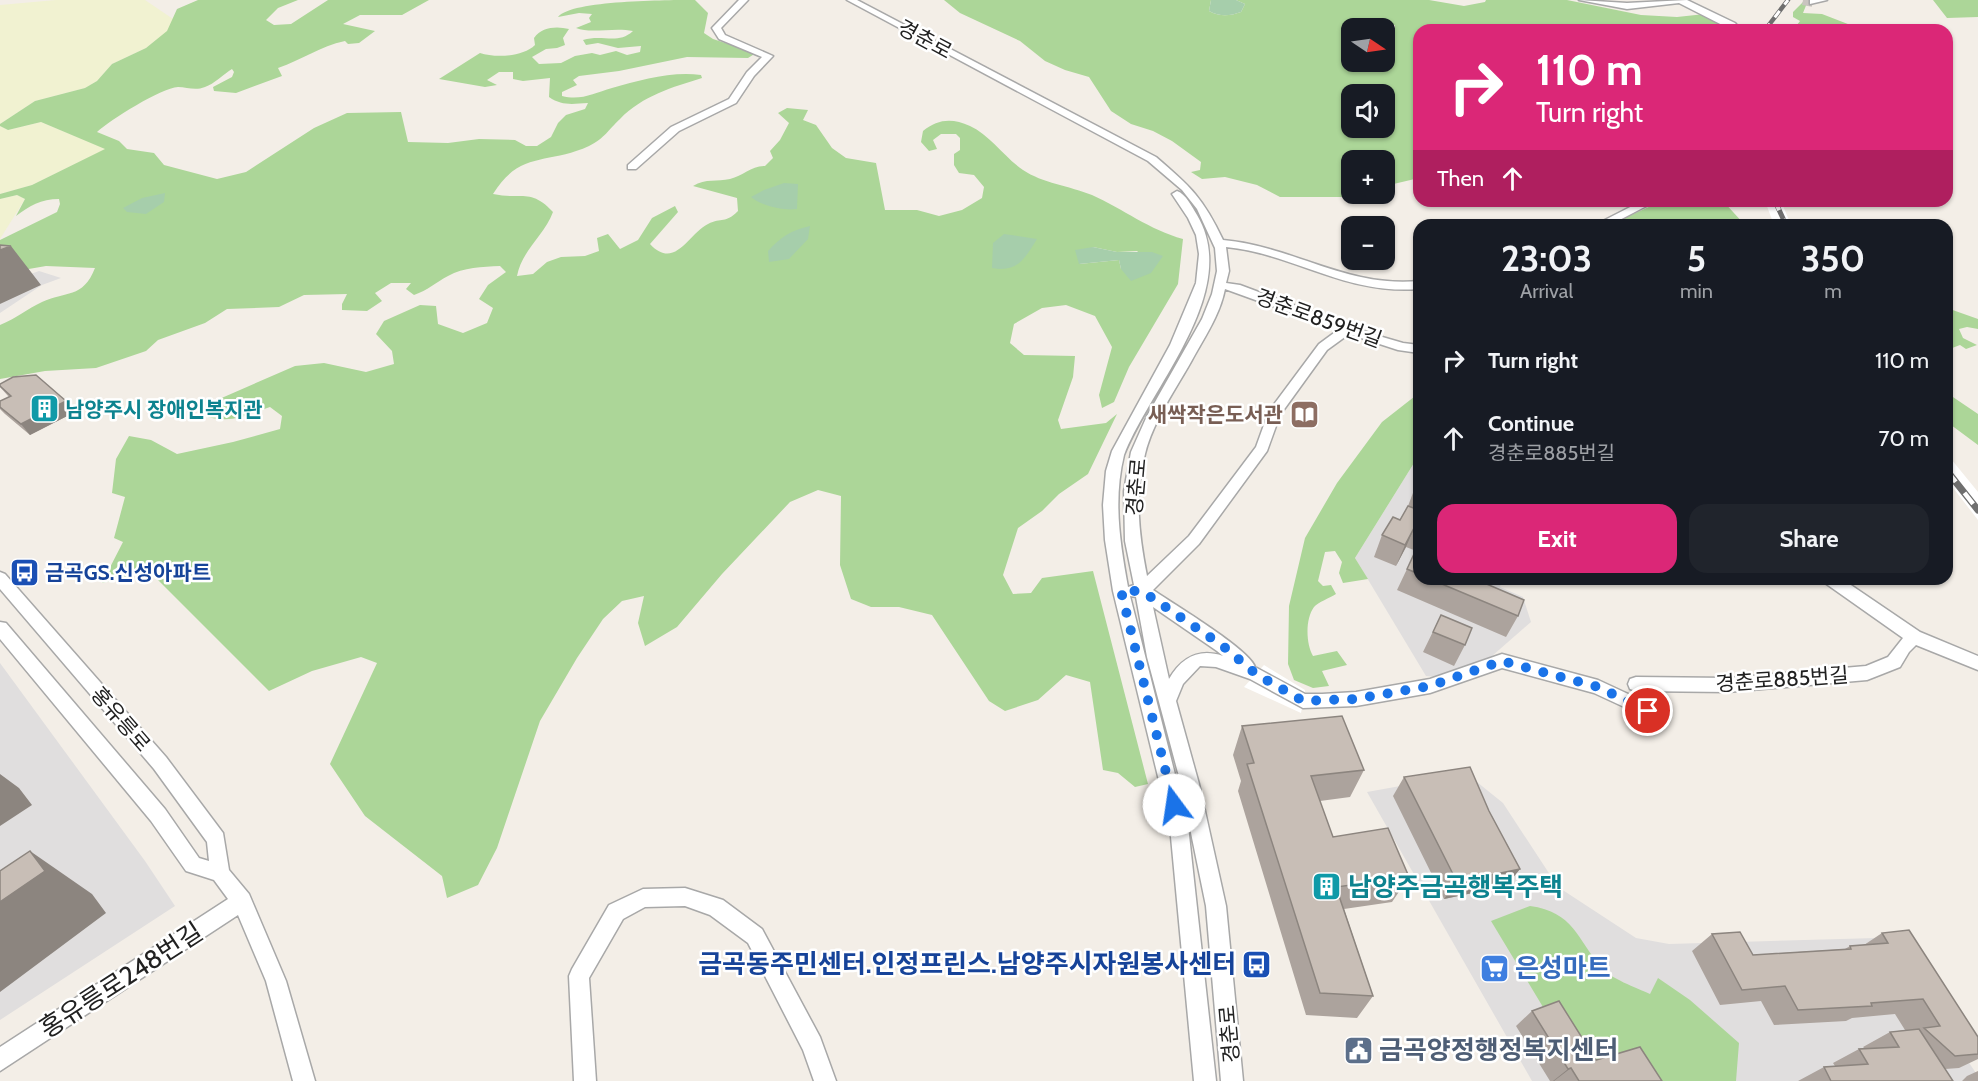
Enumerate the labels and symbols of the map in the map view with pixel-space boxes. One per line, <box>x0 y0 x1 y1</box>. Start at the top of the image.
street label: 경춘로 <box>894 14 956 64</box>
north arrow <box>1341 18 1395 72</box>
street label: 경춘로859번길 <box>1252 284 1386 352</box>
building icon: 남양주시 장애인복지관 <box>28 393 60 425</box>
place label: 남양주시 장애인복지관 <box>65 397 263 422</box>
library icon: 새싹작은도서관 <box>1288 398 1320 430</box>
place label: 새싹작은도서관 <box>1148 402 1283 427</box>
street label: 경춘로 <box>1121 457 1151 517</box>
bus stop icon: 금곡GS.신성아파트 <box>8 556 40 588</box>
place label: 금곡GS.신성아파트 <box>45 560 211 585</box>
street label: 경춘로885번길 <box>1715 662 1849 696</box>
street label: 홍유릉로 <box>86 682 156 756</box>
pin <box>1622 685 1673 736</box>
position arrow <box>1142 773 1206 837</box>
building icon: 남양주금곡행복주택 <box>1311 871 1343 903</box>
place label: 남양주금곡행복주택 <box>1348 871 1563 903</box>
street label: 홍유릉로248번길 <box>33 915 209 1045</box>
place label: 금곡동주민센터.인정프린스.남양주시자원봉사센터 <box>698 948 1236 980</box>
bus stop icon: 금곡동주민센터.인정프린스.남양주시자원봉사센터 <box>1241 948 1273 980</box>
supermarket icon: 은성마트 <box>1478 952 1510 984</box>
place label: 은성마트 <box>1515 952 1611 984</box>
street label: 경춘로 <box>1214 1004 1244 1064</box>
public building icon: 금곡양정행정복지센터 <box>1342 1034 1374 1066</box>
place label: 금곡양정행정복지센터 <box>1379 1034 1618 1066</box>

